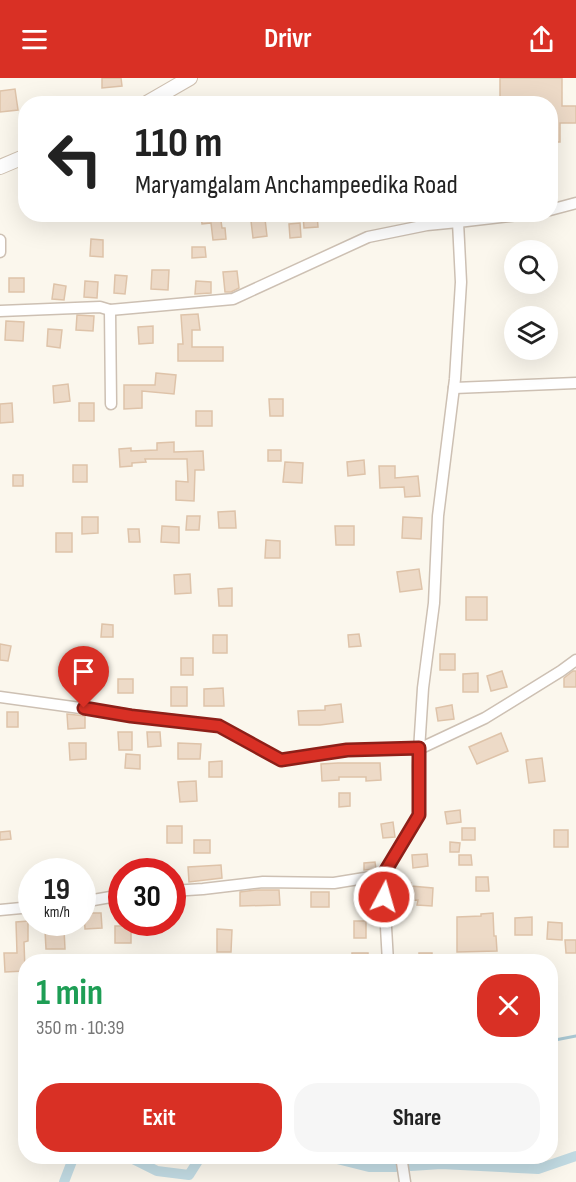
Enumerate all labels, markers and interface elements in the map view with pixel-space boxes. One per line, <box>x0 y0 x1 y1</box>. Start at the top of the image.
icon: menu <box>18 23 51 56</box>
text: Drivr <box>264 23 312 55</box>
icon: share <box>525 23 558 56</box>
text: 110 m <box>135 118 222 169</box>
icon: left <box>36 120 114 198</box>
text: Maryamgalam Anchampeedika Road <box>135 169 458 201</box>
map controls <box>504 240 558 360</box>
button: search <box>504 240 558 294</box>
button: layers <box>504 306 558 360</box>
pin <box>58 646 109 708</box>
icon: arrive <box>67 655 100 688</box>
speed limit sign: 30 <box>108 858 186 936</box>
position arrow <box>352 865 416 929</box>
text: 19 <box>44 872 70 908</box>
text: km/h <box>44 903 70 922</box>
text: 1 min <box>36 972 103 1015</box>
button: close <box>477 974 540 1037</box>
text: 350 m · 10:39 <box>36 1016 124 1040</box>
button: Exit <box>36 1083 282 1152</box>
button: Share <box>294 1083 540 1152</box>

